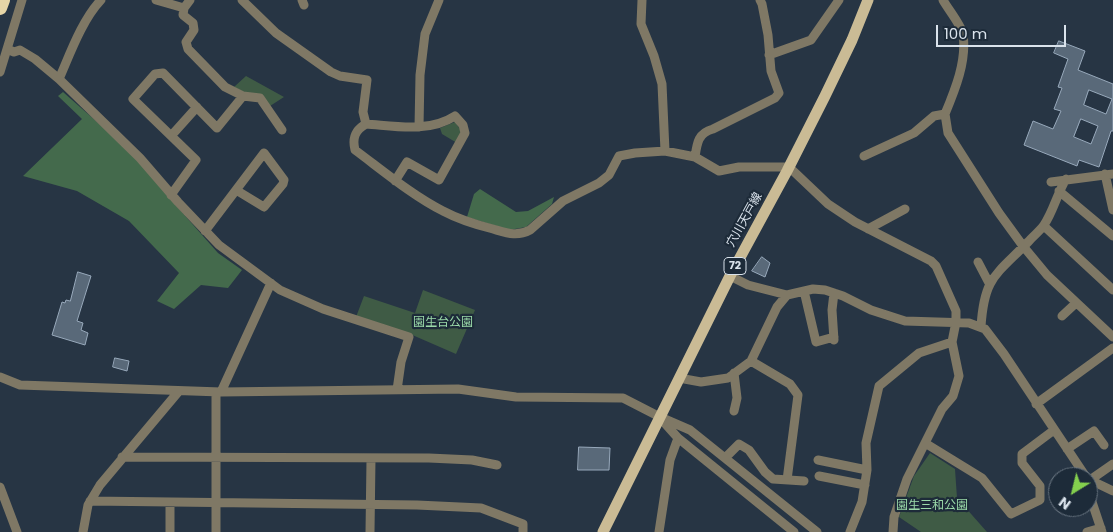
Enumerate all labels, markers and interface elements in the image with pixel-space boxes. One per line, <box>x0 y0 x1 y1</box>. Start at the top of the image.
scale bar <box>938 15 1068 47</box>
text: 100 m <box>944 23 987 44</box>
street label: 穴川天戸線 <box>724 190 766 250</box>
road number: 72 <box>724 258 746 274</box>
park label: 園生台公園 <box>413 316 473 330</box>
north arrow <box>1048 467 1098 517</box>
text: N <box>1055 492 1075 515</box>
park label: 園生三和公園 <box>896 499 968 513</box>

